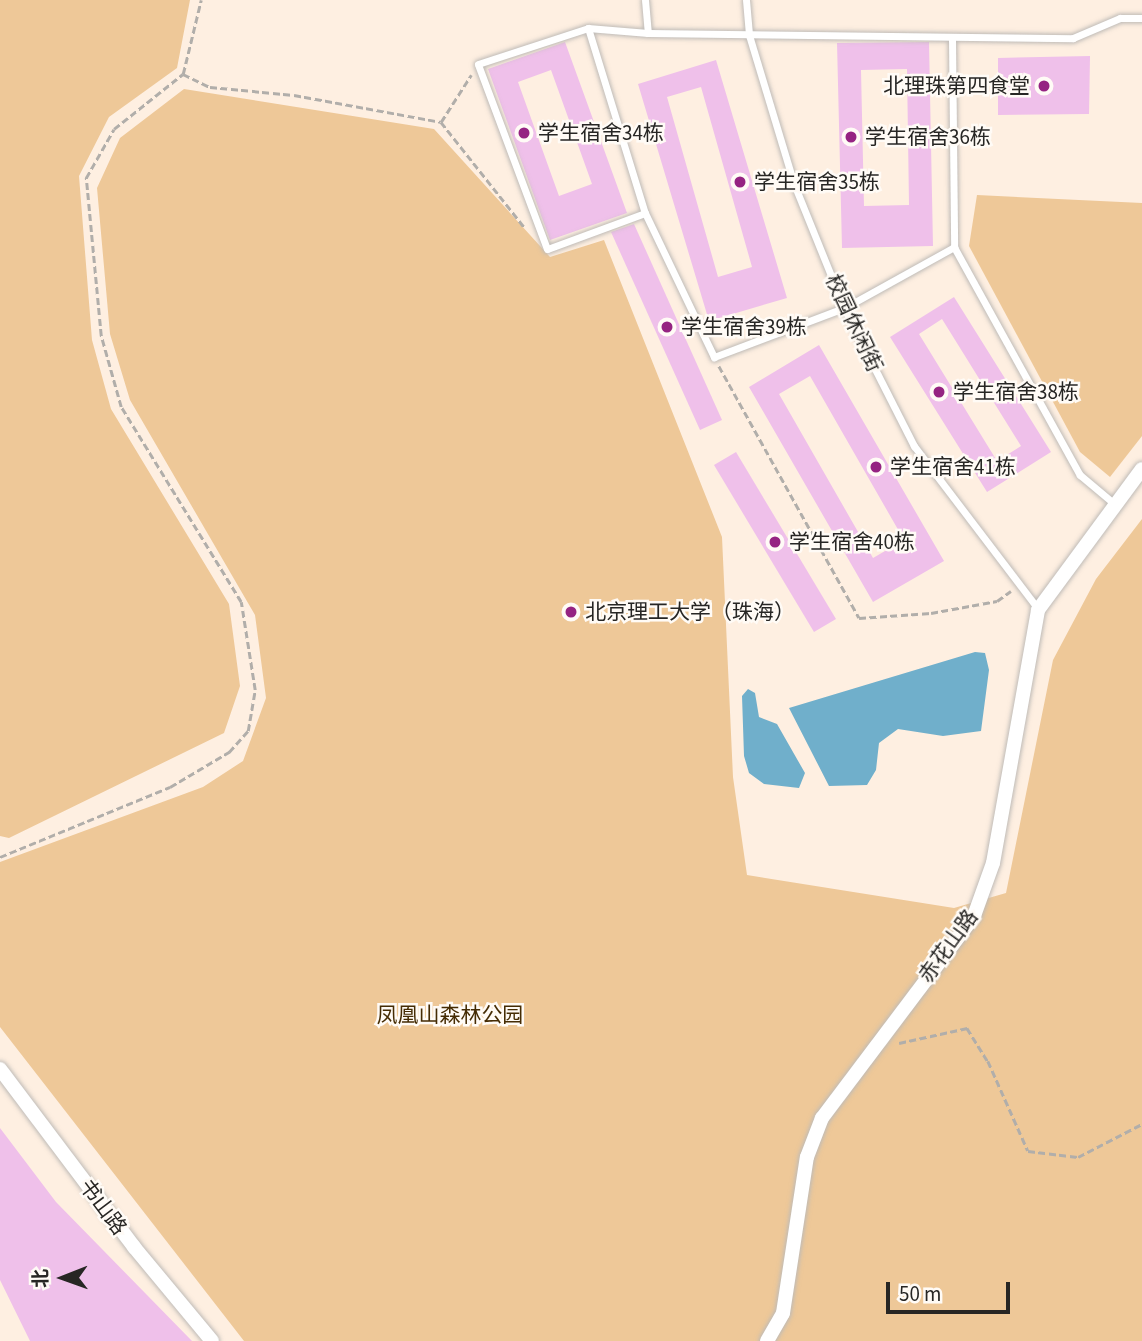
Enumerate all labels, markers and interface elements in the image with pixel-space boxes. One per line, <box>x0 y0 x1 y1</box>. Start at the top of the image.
place label: 北理珠第四食堂 <box>883 73 1030 99</box>
marker: 北理珠第四食堂 <box>1036 78 1052 94</box>
place label: 学生宿舍34栋 <box>538 120 664 146</box>
place label: 学生宿舍36栋 <box>865 124 991 150</box>
marker: 学生宿舍34栋 <box>516 125 532 141</box>
marker: 学生宿舍36栋 <box>843 129 859 145</box>
place label: 学生宿舍35栋 <box>754 169 880 195</box>
marker: 学生宿舍35栋 <box>732 174 748 190</box>
street label: 校园休闲街 <box>820 270 888 376</box>
place label: 学生宿舍39栋 <box>681 314 807 340</box>
marker: 学生宿舍39栋 <box>659 319 675 335</box>
place label: 学生宿舍38栋 <box>953 379 1079 405</box>
marker: 学生宿舍38栋 <box>931 384 947 400</box>
place label: 学生宿舍41栋 <box>890 454 1016 480</box>
marker: 学生宿舍41栋 <box>868 459 884 475</box>
place label: 学生宿舍40栋 <box>789 529 915 555</box>
marker: 学生宿舍40栋 <box>767 534 783 550</box>
place label: 北京理工大学（珠海） <box>585 599 795 625</box>
marker: 北京理工大学（珠海） <box>563 604 579 620</box>
street label: 赤花山路 <box>913 905 983 987</box>
park label: 凤凰山森林公园 <box>377 1002 523 1028</box>
street label: 书山路 <box>74 1174 132 1240</box>
north arrow <box>28 1243 98 1313</box>
scale bar <box>890 1268 1014 1312</box>
text: 北 <box>28 1269 55 1288</box>
text: 50 m <box>899 1279 941 1309</box>

